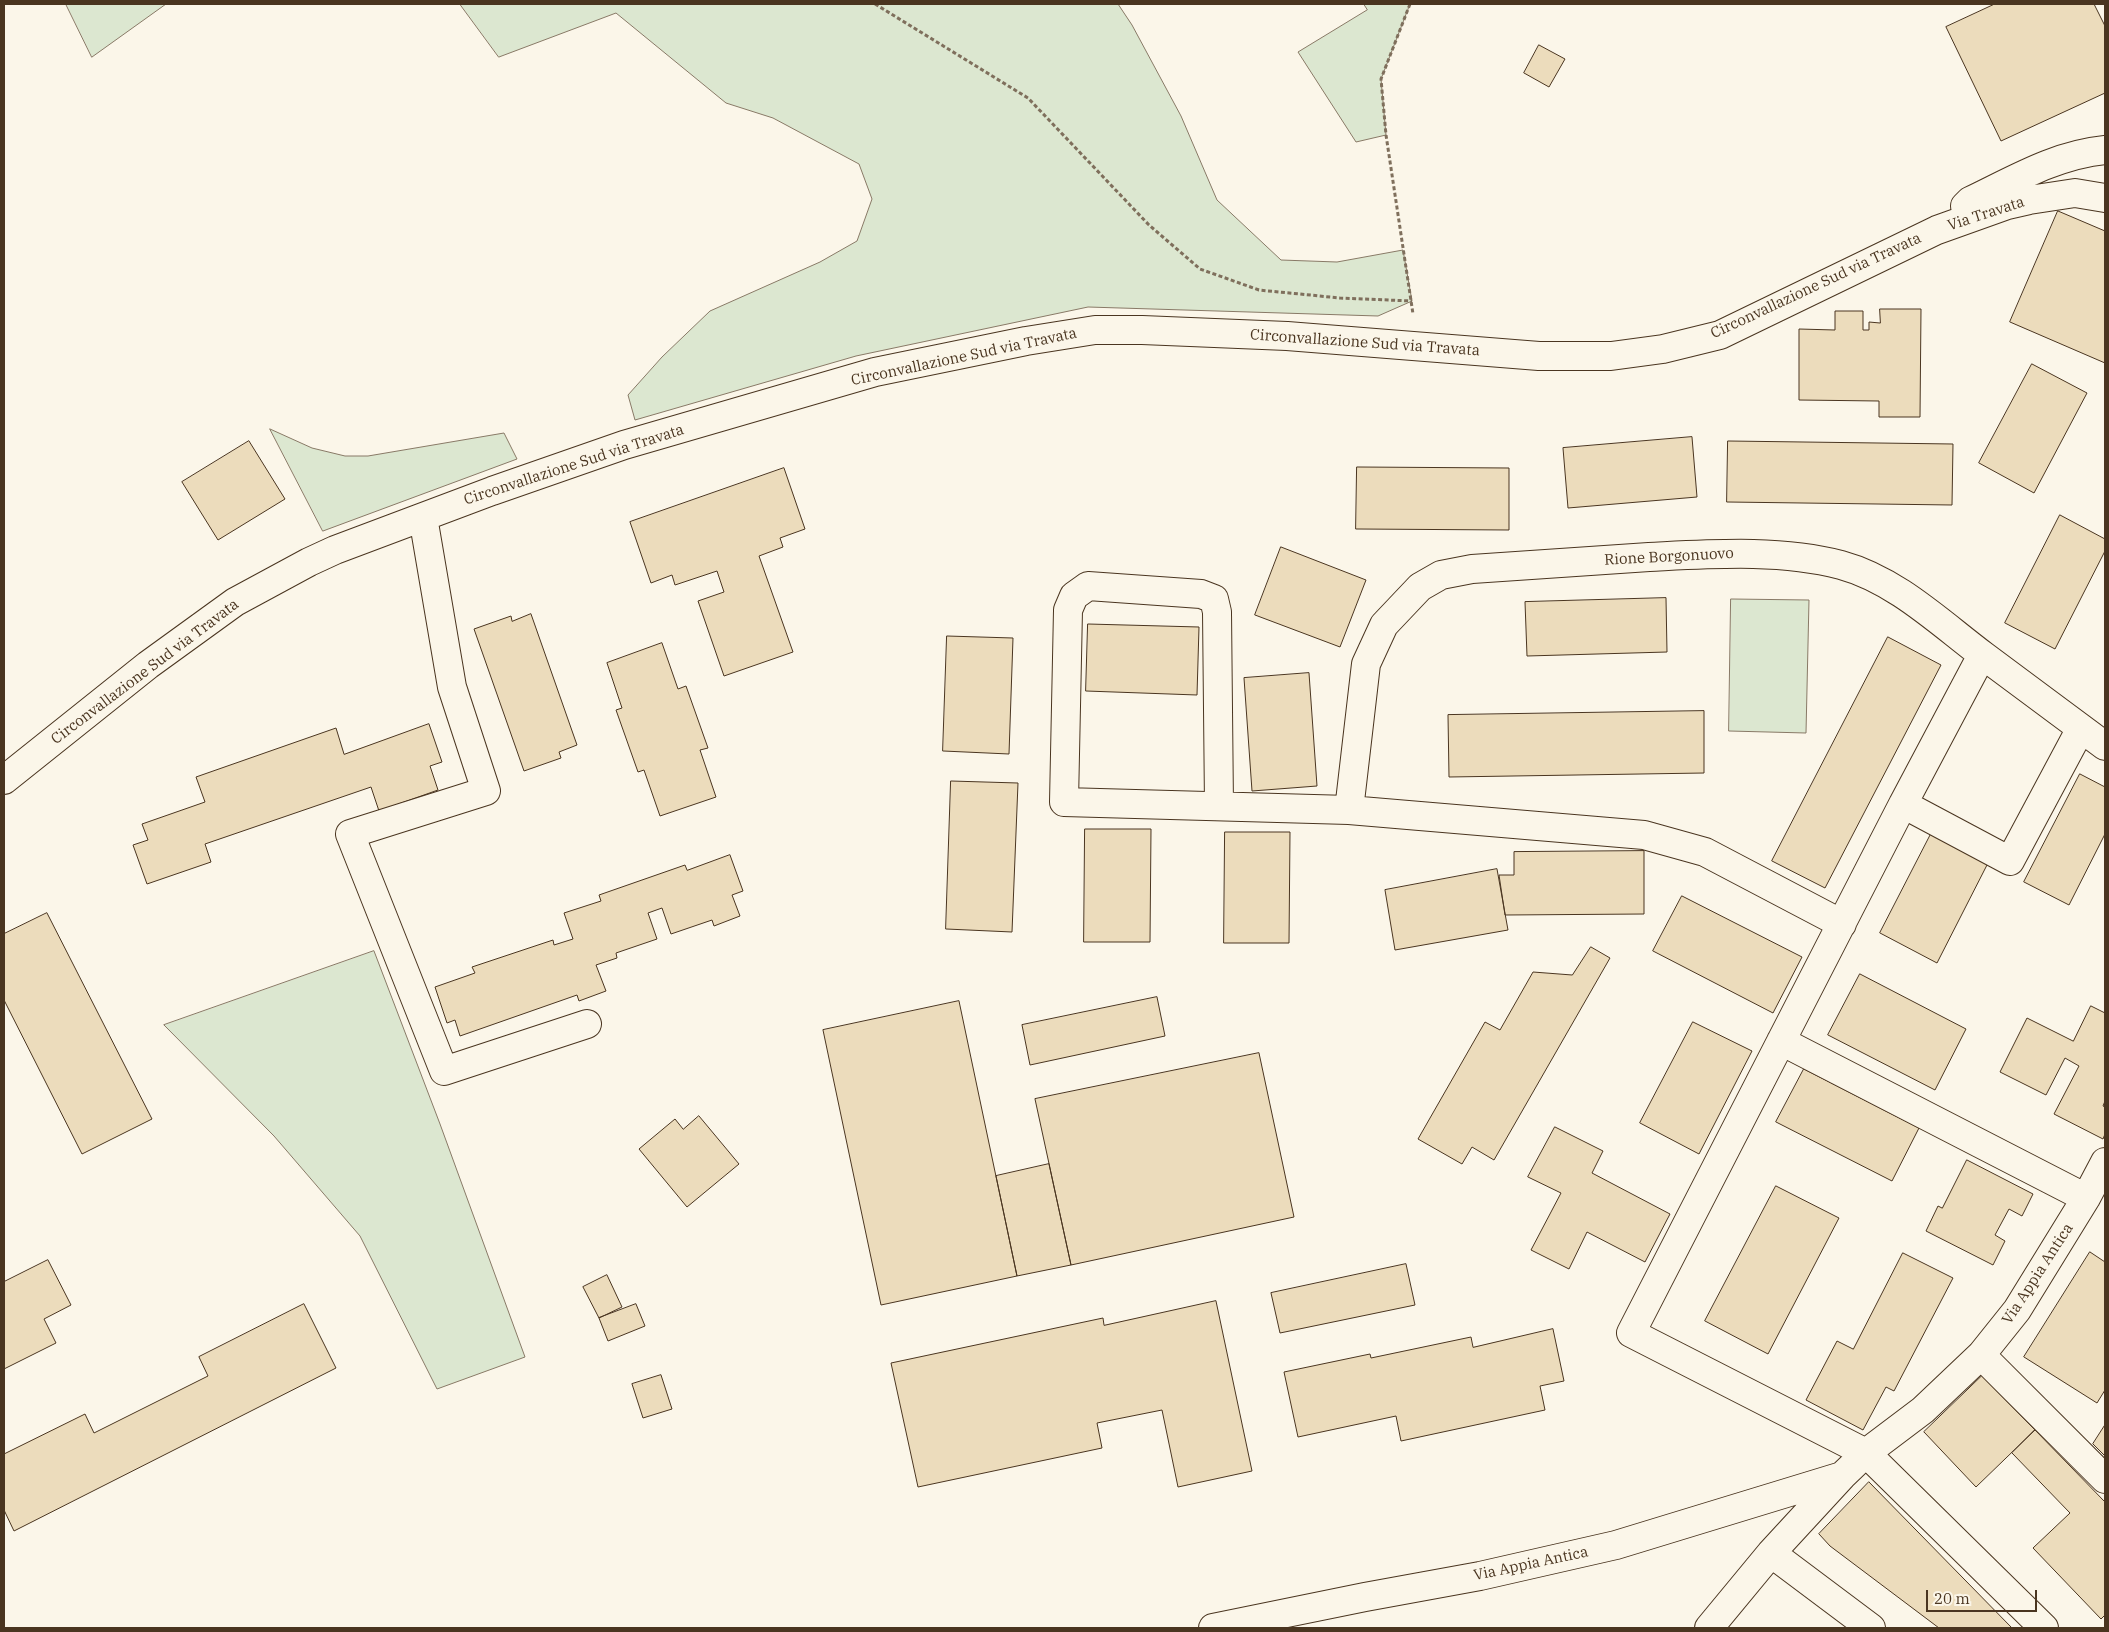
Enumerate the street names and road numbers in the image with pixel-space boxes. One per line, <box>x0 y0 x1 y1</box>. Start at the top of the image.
street label: Via Travata <box>1945 193 2027 235</box>
street label: Circonvallazione Sud via Travata <box>1708 229 1924 343</box>
street label: Circonvallazione Sud via Travata <box>849 324 1079 390</box>
street label: Circonvallazione Sud via Travata <box>1250 326 1480 360</box>
street label: Circonvallazione Sud via Travata <box>462 421 686 509</box>
street label: Rione Borgonuovo <box>1604 545 1734 569</box>
street label: Circonvallazione Sud via Travata <box>48 596 242 748</box>
street label: Via Appia Antica <box>1999 1220 2077 1328</box>
street label: Via Appia Antica <box>1472 1543 1590 1585</box>

